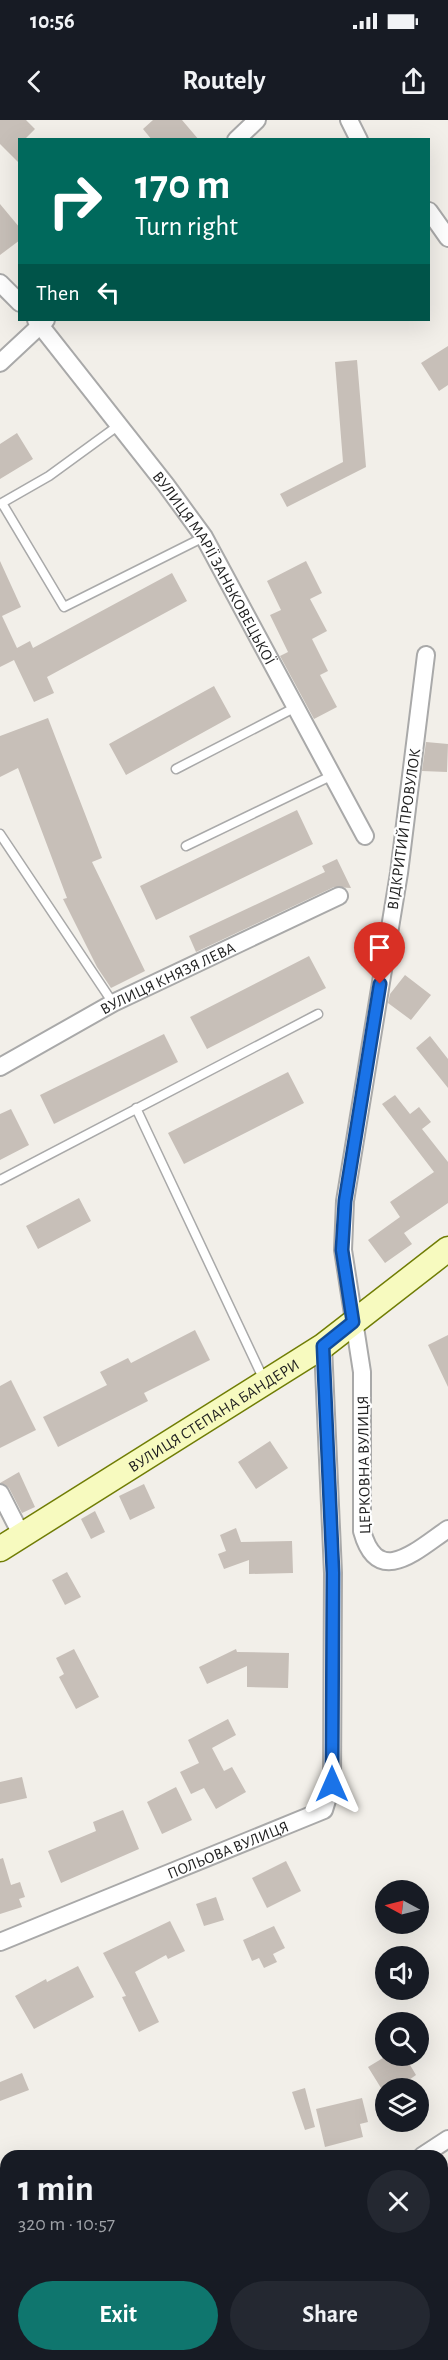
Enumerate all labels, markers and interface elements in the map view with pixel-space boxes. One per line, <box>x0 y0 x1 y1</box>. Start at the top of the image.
text: 10:56 <box>30 10 75 32</box>
icon: back <box>18 65 51 98</box>
icon: share <box>397 65 430 98</box>
text: Routely <box>182 67 266 94</box>
icon: right <box>36 162 114 240</box>
text: 170 m <box>135 164 230 206</box>
text: Turn right <box>135 213 238 240</box>
icon: left <box>92 276 125 309</box>
text: Then <box>36 282 80 304</box>
street label: ВУЛИЦЯ МАРІЇ ЗАНЬКОВЕЦЬКОЇ <box>149 468 280 668</box>
street label: ВІДКРИТИЙ ПРОВУЛОК <box>384 747 423 911</box>
pin <box>354 922 405 984</box>
icon: arrive <box>363 931 396 964</box>
street label: ВУЛИЦЯ КНЯЗЯ ЛЕВА <box>98 939 238 1018</box>
street label: ВУЛИЦЯ СТЕПАНА БАНДЕРИ <box>126 1356 302 1475</box>
street label: ЦЕРКОВНА ВУЛИЦЯ <box>355 1395 373 1535</box>
position arrow <box>300 1752 364 1816</box>
street label: ПОЛЬОВА ВУЛИЦЯ <box>165 1818 291 1882</box>
north arrow <box>375 1880 429 1934</box>
map controls <box>375 1880 429 2132</box>
button: sound <box>375 1946 429 2000</box>
button: search <box>375 2012 429 2066</box>
button: layers <box>375 2078 429 2132</box>
button: close <box>367 2170 430 2233</box>
text: 1 min <box>18 2171 94 2207</box>
text: 320 m · 10:57 <box>18 2214 115 2234</box>
button: Exit <box>18 2281 218 2350</box>
button: Share <box>230 2281 430 2350</box>

